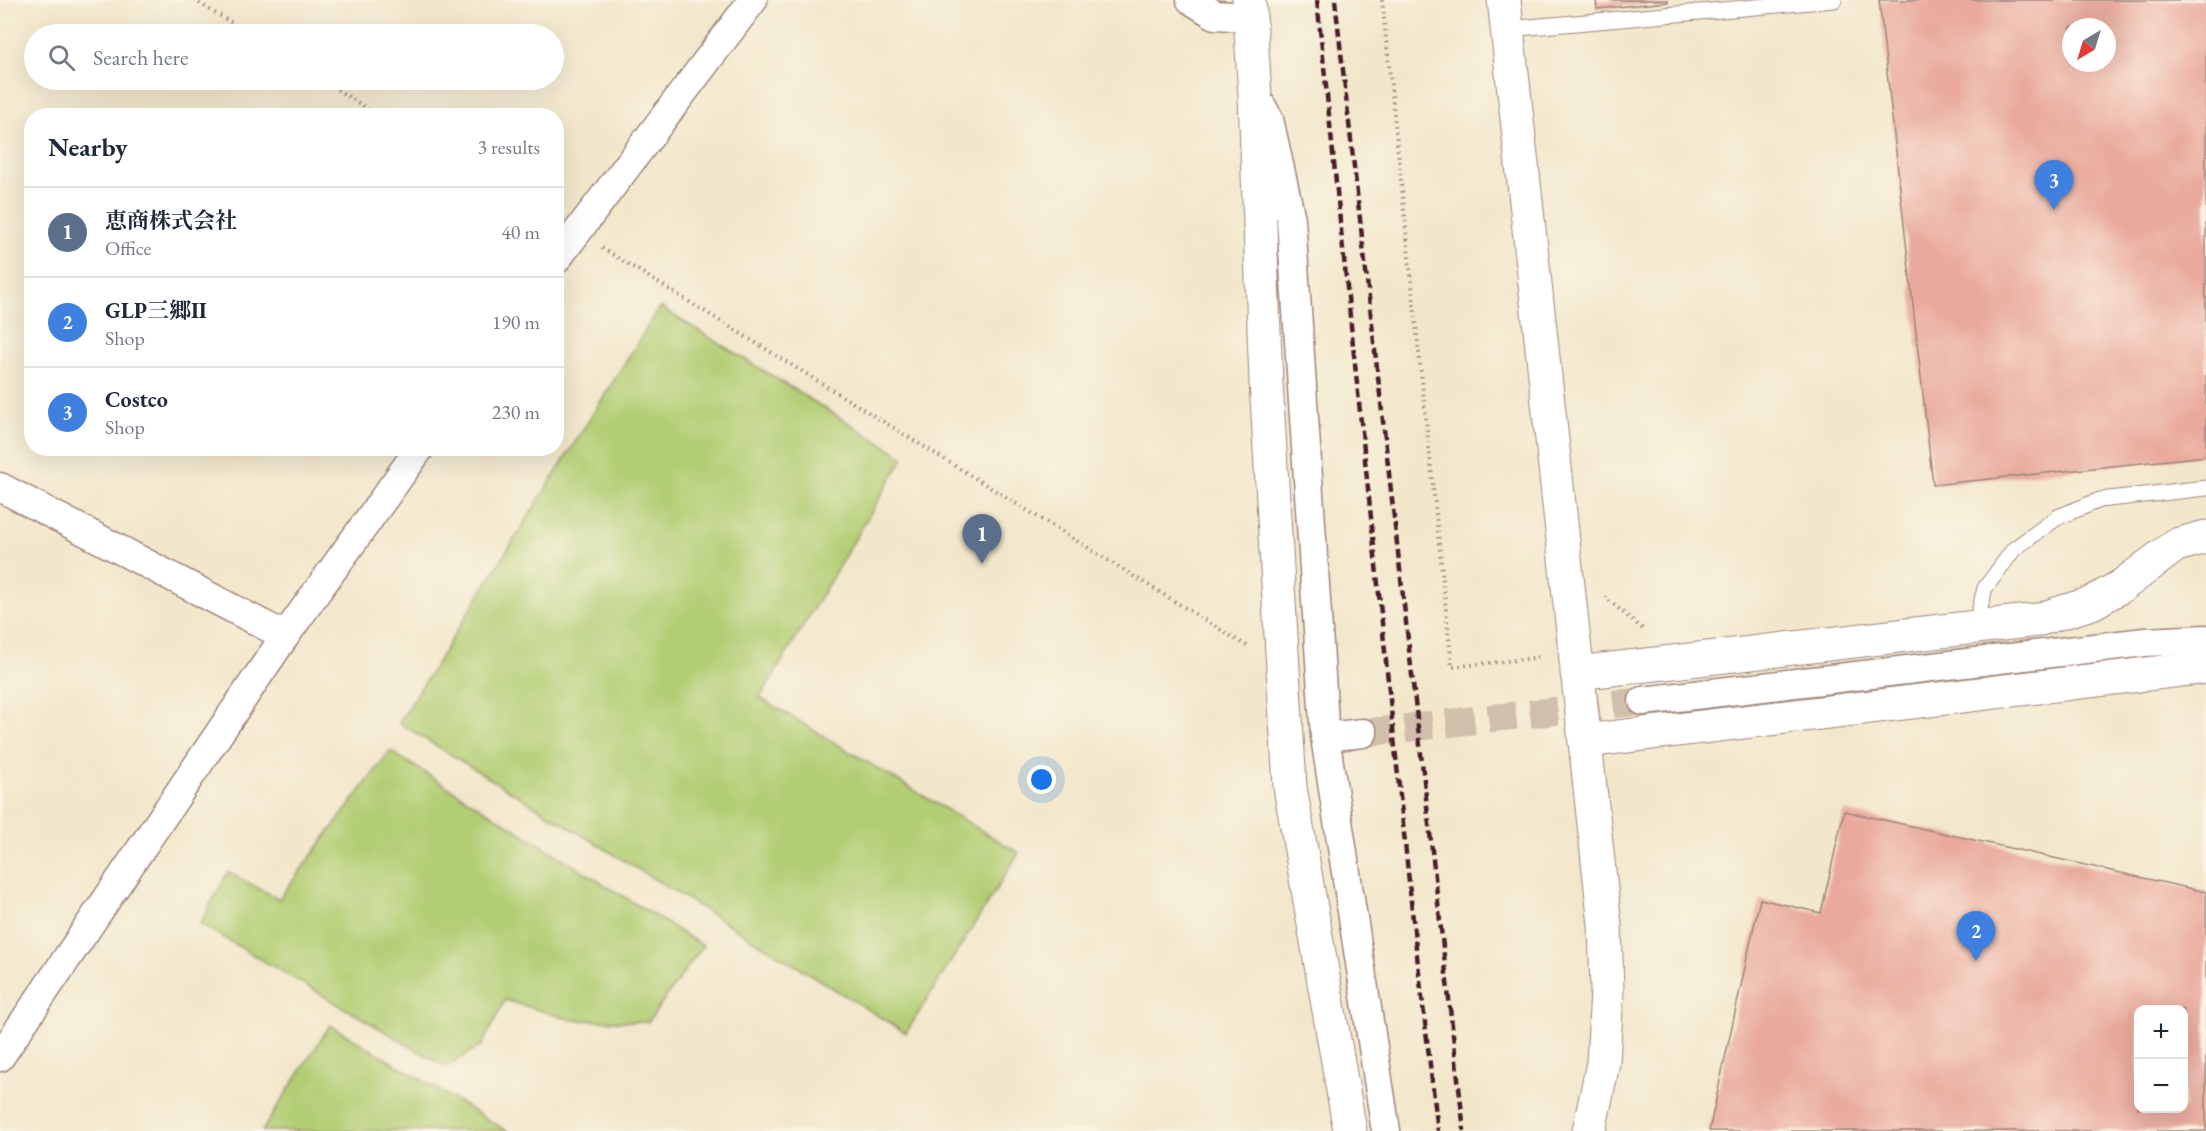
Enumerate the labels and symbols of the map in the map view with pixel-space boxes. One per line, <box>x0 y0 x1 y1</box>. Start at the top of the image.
north arrow <box>2062 18 2116 72</box>
pin: 3 <box>2034 160 2074 210</box>
pin: 1 <box>962 514 1002 564</box>
your location <box>1027 765 1056 794</box>
pin: 2 <box>1956 912 1996 961</box>

